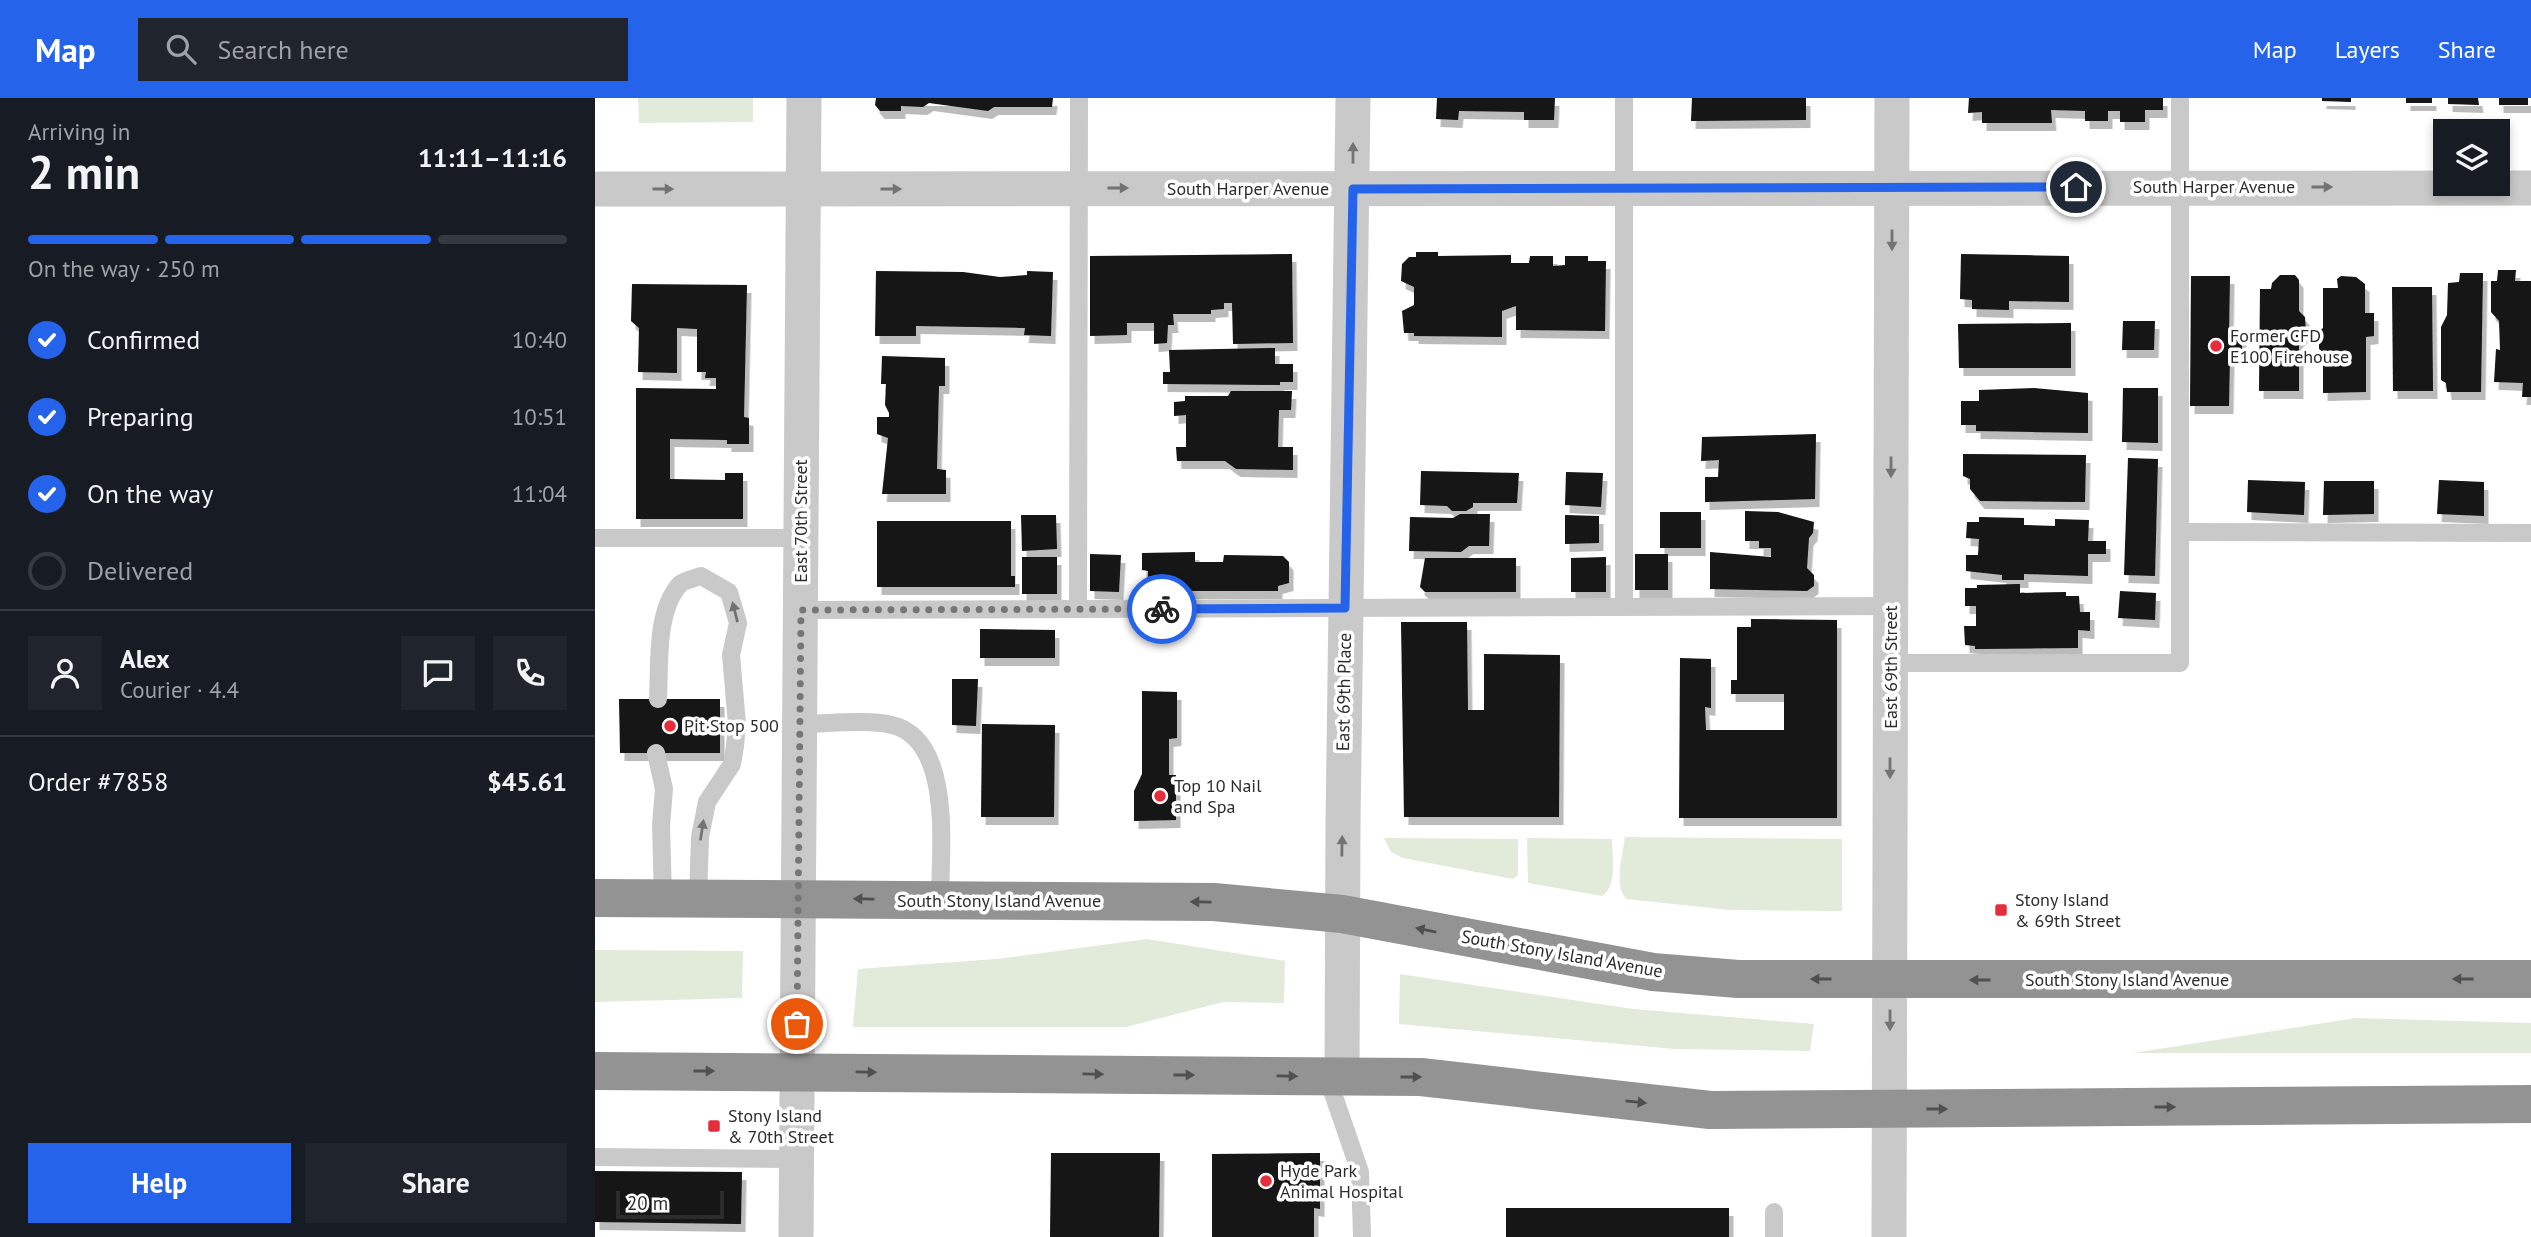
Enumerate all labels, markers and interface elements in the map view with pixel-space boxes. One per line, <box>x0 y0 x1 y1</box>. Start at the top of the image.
search box <box>138 18 628 81</box>
text: Map <box>35 28 96 71</box>
icon: search <box>162 30 200 68</box>
text: Search here <box>218 33 349 66</box>
text: Map <box>2253 34 2297 65</box>
text: Layers <box>2335 34 2400 65</box>
text: Share <box>2438 34 2496 65</box>
text: Arriving in <box>28 117 130 146</box>
map controls <box>2433 119 2510 196</box>
button: layers <box>2433 119 2510 196</box>
text: 11:11–11:16 <box>418 141 567 174</box>
text: 2 min <box>28 142 140 202</box>
one-way arrow <box>1347 142 1359 164</box>
pin <box>2046 157 2106 217</box>
icon: home <box>2057 168 2095 206</box>
street label: South Harper Avenue <box>2133 175 2295 198</box>
street label: South Harper Avenue <box>1167 177 1329 200</box>
one-way arrow <box>2311 181 2333 193</box>
one-way arrow <box>1107 182 1129 194</box>
one-way arrow <box>652 183 674 195</box>
one-way arrow <box>880 183 902 195</box>
one-way arrow <box>1886 229 1898 251</box>
text: On the way · 250 m <box>28 254 220 283</box>
icon: check <box>28 321 66 359</box>
text: Confirmed <box>87 323 200 356</box>
place label: Former CFD E100 Firehouse <box>2230 324 2349 368</box>
text: 10:40 <box>512 325 567 354</box>
marker: Former CFD E100 Firehouse <box>2208 338 2224 354</box>
icon: check <box>28 398 66 436</box>
text: Preparing <box>87 400 194 433</box>
text: 10:51 <box>512 402 567 431</box>
one-way arrow <box>1885 456 1897 478</box>
street label: East 70th Street <box>789 459 812 583</box>
icon: check <box>28 475 66 513</box>
text: On the way <box>87 477 213 510</box>
text: 11:04 <box>512 479 567 508</box>
text: Delivered <box>87 554 193 587</box>
courier <box>1127 574 1197 644</box>
icon: bike <box>1143 590 1181 628</box>
one-way arrow <box>729 601 740 623</box>
street label: East 69th Street <box>1879 605 1902 729</box>
street label: East 69th Place <box>1331 633 1356 751</box>
button: person <box>28 636 102 710</box>
button: chat <box>401 636 475 710</box>
button: phone <box>493 636 567 710</box>
text: Alex <box>120 642 170 675</box>
text: Courier · 4.4 <box>120 675 239 704</box>
place label: Pit Stop 500 <box>684 714 779 737</box>
marker: Pit Stop 500 <box>662 718 678 734</box>
one-way arrow <box>1884 757 1896 779</box>
text: Order #7858 <box>28 765 168 798</box>
text: $45.61 <box>487 765 567 798</box>
place label: Top 10 Nail and Spa <box>1174 774 1262 818</box>
marker: Top 10 Nail and Spa <box>1152 788 1168 804</box>
one-way arrow <box>697 819 708 841</box>
one-way arrow <box>1336 835 1348 857</box>
place label: Stony Island & 69th Street <box>2015 888 2121 932</box>
street label: South Stony Island Avenue <box>897 889 1101 912</box>
one-way arrow <box>853 894 875 905</box>
one-way arrow <box>1190 896 1212 908</box>
marker: Stony Island & 69th Street <box>1993 902 2009 918</box>
street label: South Stony Island Avenue <box>1460 924 1665 983</box>
one-way arrow <box>1415 925 1437 936</box>
street label: South Stony Island Avenue <box>2025 968 2229 991</box>
one-way arrow <box>1810 973 1832 985</box>
one-way arrow <box>1969 974 1991 986</box>
one-way arrow <box>2452 974 2474 985</box>
pin <box>767 994 827 1054</box>
icon: bag <box>778 1005 816 1043</box>
one-way arrow <box>1884 1009 1895 1031</box>
one-way arrow <box>693 1065 715 1077</box>
one-way arrow <box>855 1066 877 1077</box>
one-way arrow <box>1082 1068 1104 1080</box>
one-way arrow <box>1173 1069 1195 1080</box>
one-way arrow <box>1276 1070 1298 1081</box>
one-way arrow <box>1400 1071 1422 1083</box>
one-way arrow <box>1626 1097 1648 1108</box>
one-way arrow <box>2154 1102 2176 1113</box>
one-way arrow <box>1926 1103 1948 1115</box>
place label: Stony Island & 70th Street <box>728 1104 834 1148</box>
marker: Stony Island & 70th Street <box>706 1118 722 1134</box>
button: Help <box>28 1143 291 1223</box>
button: Share <box>305 1143 567 1223</box>
place label: Hyde Park Animal Hospital <box>1280 1159 1404 1203</box>
marker: Hyde Park Animal Hospital <box>1258 1173 1274 1189</box>
scale bar <box>616 1188 725 1220</box>
text: 20 m <box>627 1191 668 1215</box>

